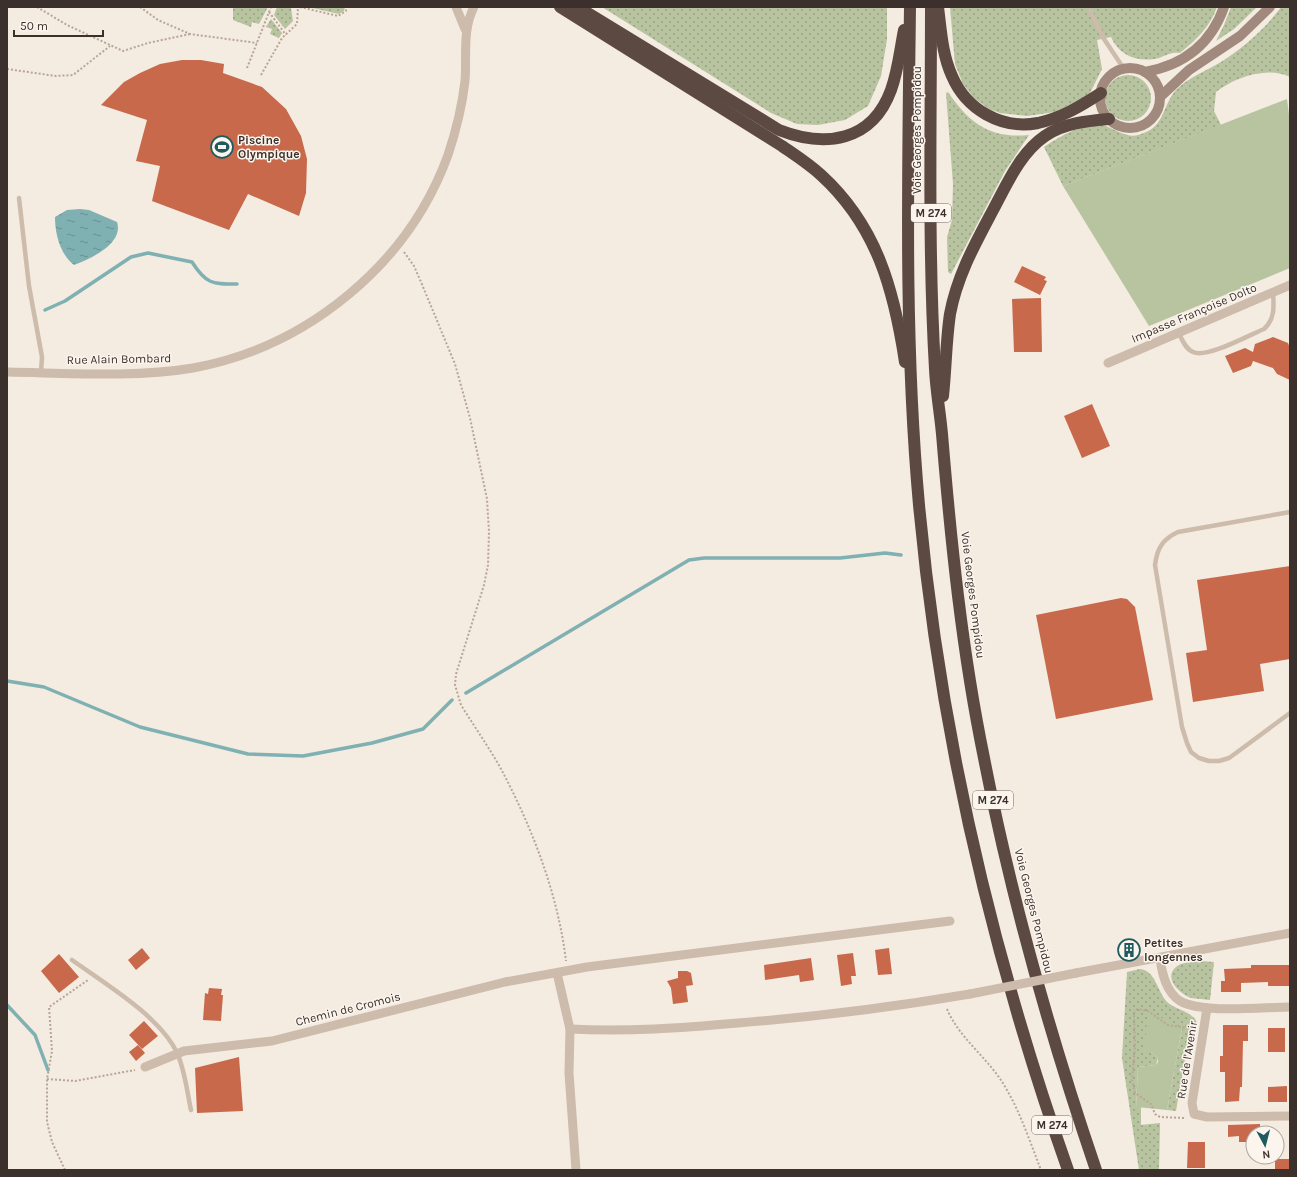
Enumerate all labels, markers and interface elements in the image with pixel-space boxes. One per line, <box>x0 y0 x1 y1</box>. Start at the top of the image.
scale bar <box>14 12 103 38</box>
text: 50 m <box>20 19 48 33</box>
street label: Voie Georges Pompidou <box>910 66 924 194</box>
place label: Piscine Olympique <box>238 133 300 161</box>
sports icon: Piscine Olympique <box>209 134 235 160</box>
road number: M 274 <box>911 204 951 222</box>
street label: Impasse Françoise Dolto <box>1129 280 1259 346</box>
street label: Rue Alain Bombard <box>67 351 171 367</box>
street label: Voie Georges Pompidou <box>958 531 988 659</box>
road number: M 274 <box>973 791 1013 809</box>
street label: Voie Georges Pompidou <box>1012 847 1056 975</box>
place label: Petites longennes <box>1144 936 1203 964</box>
building icon: Petites longennes <box>1116 937 1142 963</box>
street label: Chemin de Cromois <box>294 989 402 1029</box>
street label: Rue de l'Avenir <box>1174 1019 1200 1100</box>
road number: M 274 <box>1032 1116 1072 1134</box>
north arrow <box>1245 1125 1285 1165</box>
text: N <box>1261 1147 1271 1161</box>

